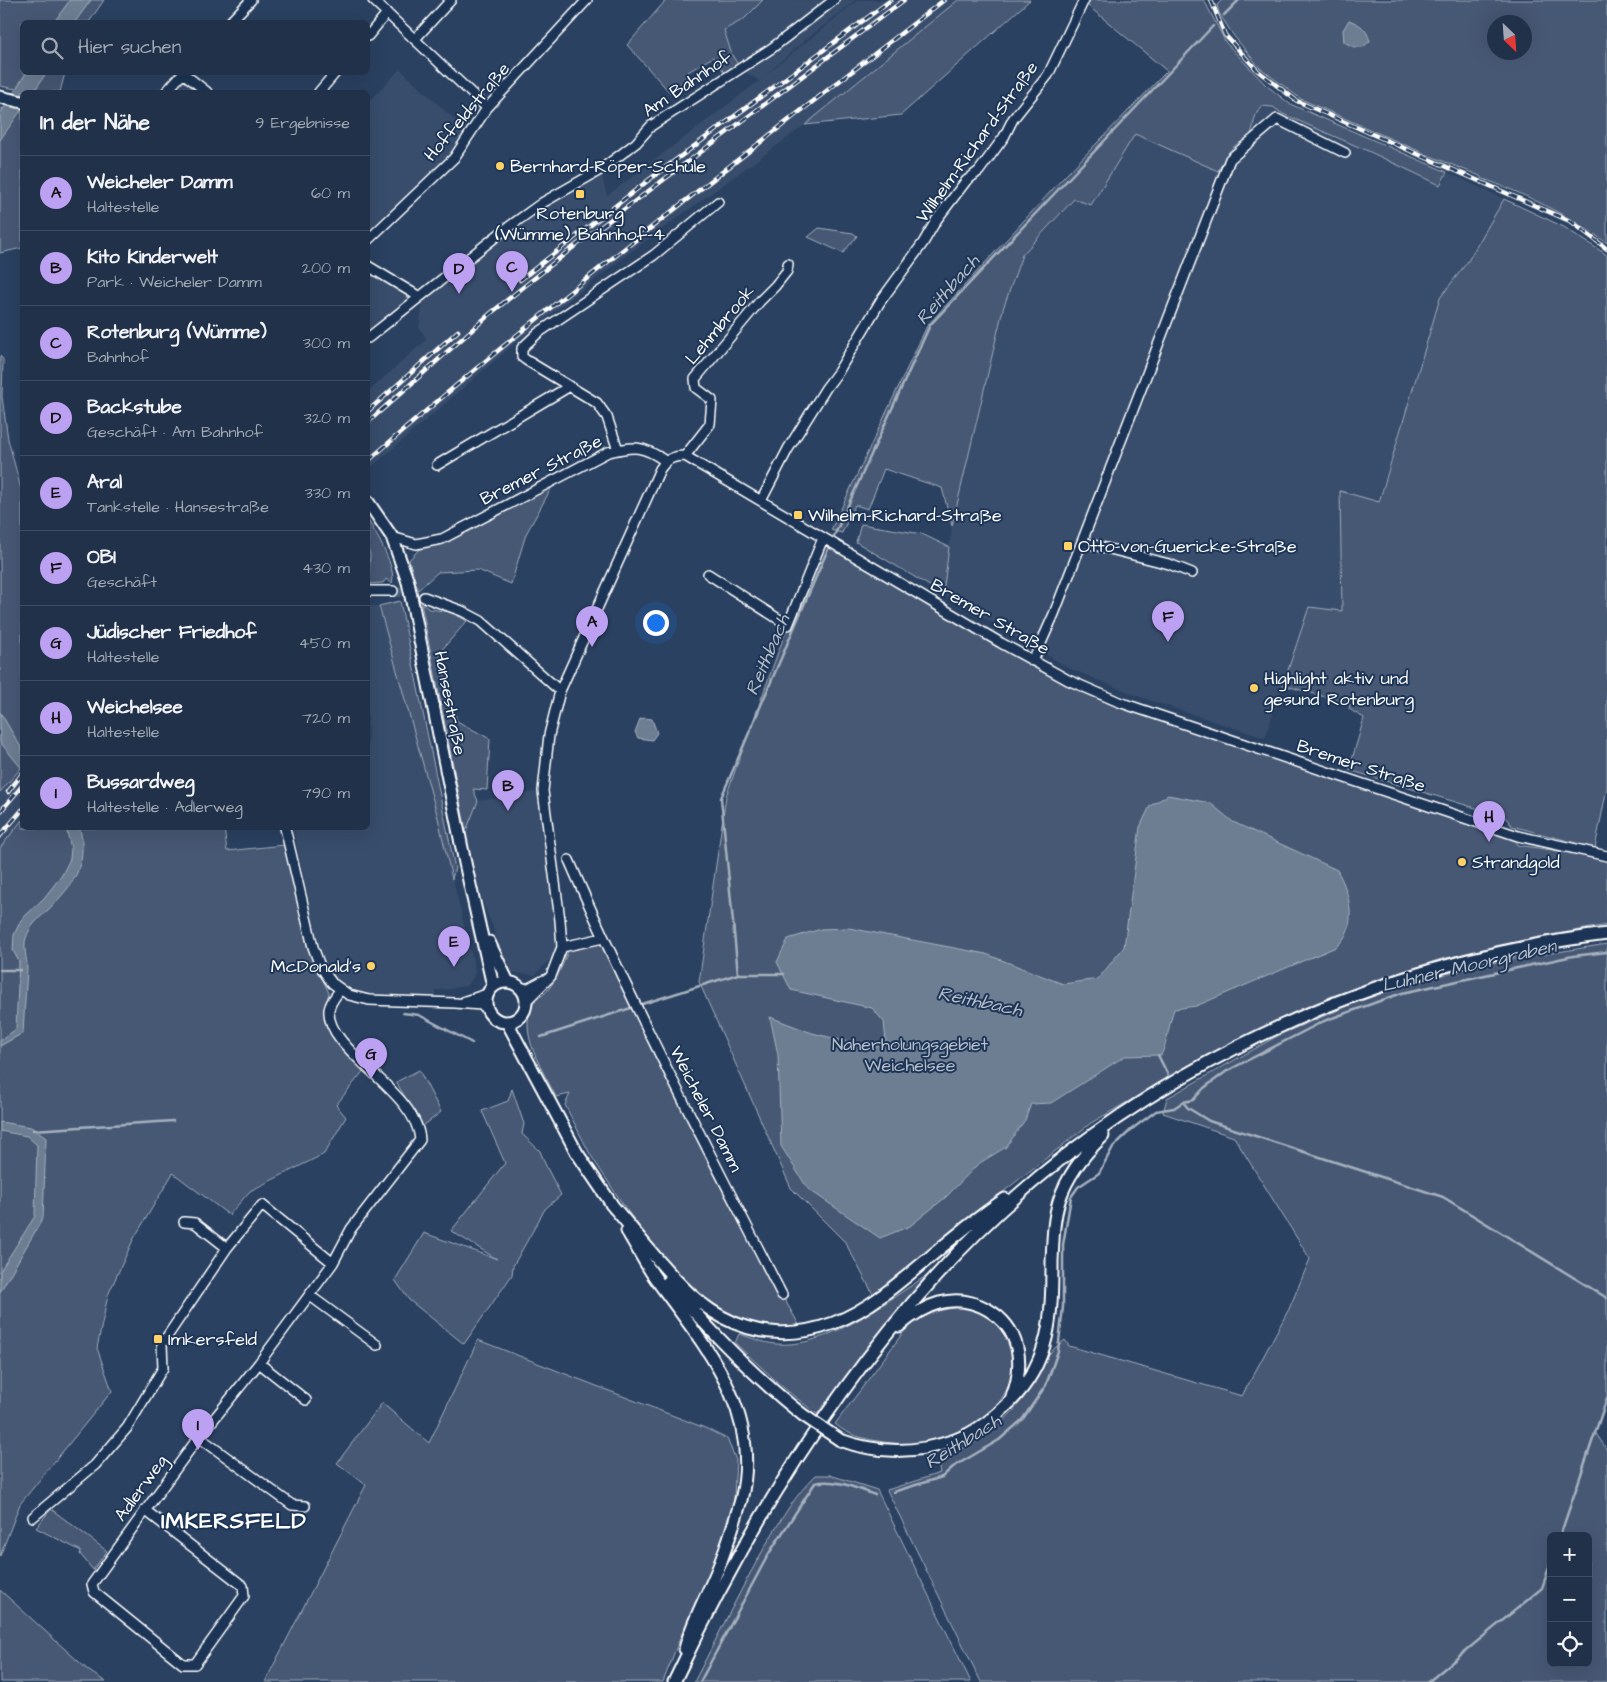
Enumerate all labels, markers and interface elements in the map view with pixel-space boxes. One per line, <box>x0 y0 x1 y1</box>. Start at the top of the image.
north arrow <box>1487 15 1532 60</box>
search box <box>20 20 370 75</box>
icon: search <box>38 34 66 62</box>
text: Hier suchen <box>78 34 181 61</box>
street label: Am Bahnhof <box>638 45 737 123</box>
street label: Wilhelm-Richard-Straße <box>910 56 1044 228</box>
street label: Hoffeldstraße <box>418 57 516 167</box>
text: In der Nähe <box>40 108 150 137</box>
text: 9 Ergebnisse <box>255 112 350 134</box>
place label: Bernhard-Röper-Schule <box>510 154 706 179</box>
marker: Bernhard-Röper-Schule <box>494 160 506 172</box>
text: Weicheler Damm <box>87 169 233 196</box>
text: A <box>51 182 61 204</box>
text: 60 m <box>311 182 350 204</box>
marker: Rotenburg (Wümme) Bahnhof-4 <box>574 188 586 200</box>
text: Haltestelle <box>87 196 159 218</box>
place label: Rotenburg (Wümme) Bahnhof-4 <box>495 201 665 247</box>
text: Kito Kinderwelt <box>87 244 218 271</box>
water label: Reithbach <box>910 248 987 331</box>
pin: C <box>496 251 528 292</box>
pin: D <box>443 253 475 294</box>
text: B <box>50 257 62 279</box>
text: 200 m <box>302 257 350 279</box>
text: Park · Weicheler Damm <box>87 271 262 293</box>
street label: Lehmbrook <box>679 280 761 370</box>
text: Rotenburg (Wümme) <box>87 319 267 346</box>
text: C <box>50 332 62 354</box>
text: 300 m <box>303 332 350 354</box>
text: Bahnhof <box>87 346 149 368</box>
text: Backstube <box>87 394 182 421</box>
text: D <box>51 407 61 429</box>
text: 320 m <box>304 407 350 429</box>
text: Geschäft · Am Bahnhof <box>87 421 263 443</box>
street label: Bremer Straße <box>476 428 607 512</box>
text: Aral <box>87 469 122 496</box>
text: E <box>51 482 61 504</box>
text: 330 m <box>305 482 350 504</box>
text: Tankstelle · Hansestraße <box>87 496 269 518</box>
place label: Wilhelm-Richard-Straße <box>808 503 1002 528</box>
marker: Wilhelm-Richard-Straße <box>792 509 804 521</box>
place label: Otto-von-Guericke-Straße <box>1078 534 1297 559</box>
marker: Otto-von-Guericke-Straße <box>1062 540 1074 552</box>
text: OBI <box>87 544 116 571</box>
text: F <box>50 557 62 579</box>
text: 430 m <box>302 557 350 579</box>
text: Geschäft <box>87 571 157 593</box>
street label: Bremer Straße <box>926 573 1054 661</box>
pin: F <box>1152 601 1184 642</box>
pin: A <box>576 606 608 647</box>
water label: Reithbach <box>739 609 798 700</box>
your location <box>643 610 669 636</box>
text: Jüdischer Friedhof <box>87 619 257 646</box>
text: G <box>50 632 62 654</box>
text: 450 m <box>299 632 350 654</box>
text: Haltestelle <box>87 646 159 668</box>
street label: Hansestraße <box>428 649 472 758</box>
place label: Highlight aktiv und gesund Rotenburg <box>1264 666 1414 713</box>
marker: Highlight aktiv und gesund Rotenburg <box>1248 682 1260 694</box>
text: Weichelsee <box>87 694 183 721</box>
text: H <box>51 707 61 729</box>
text: 720 m <box>302 707 350 729</box>
text: Haltestelle <box>87 721 159 743</box>
street label: Bremer Straße <box>1293 733 1429 799</box>
text: Bussardweg <box>87 769 195 796</box>
pin: B <box>492 770 524 811</box>
text: I <box>55 782 57 804</box>
text: 790 m <box>302 782 350 804</box>
text: Haltestelle · Adlerweg <box>87 796 243 818</box>
pin: H <box>1473 801 1505 842</box>
place label: Strandgold <box>1472 850 1560 876</box>
marker: Strandgold <box>1456 856 1468 868</box>
pin: E <box>438 926 470 967</box>
water label: Luhner Moorgraben <box>1379 932 1560 999</box>
place label: McDonald's <box>271 954 361 979</box>
marker: McDonald's <box>365 960 377 972</box>
water label: Reithbach <box>935 980 1026 1024</box>
park label: Naherholungsgebiet Weichelsee <box>832 1032 989 1078</box>
pin: G <box>355 1038 387 1079</box>
street label: Weicheler Damm <box>664 1042 748 1176</box>
place label: Imkersfeld <box>168 1327 257 1352</box>
marker: Imkersfeld <box>152 1333 164 1345</box>
water label: Reithbach <box>920 1407 1008 1476</box>
pin: I <box>182 1409 214 1450</box>
street label: Adlerweg <box>108 1450 175 1527</box>
district label: IMKERSFELD <box>161 1506 307 1537</box>
map controls <box>1547 1532 1592 1667</box>
button: + <box>1547 1532 1592 1577</box>
button: − <box>1547 1577 1592 1622</box>
button: locate <box>1547 1622 1592 1667</box>

